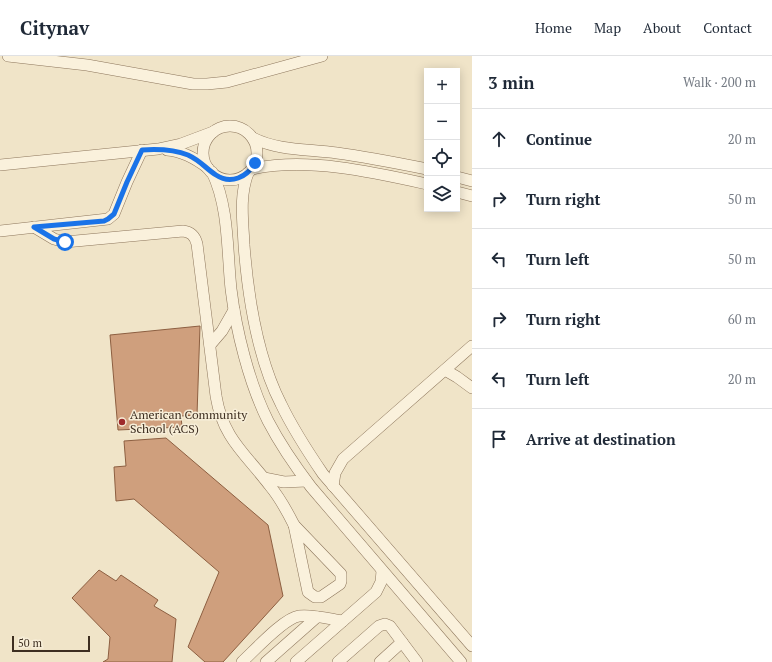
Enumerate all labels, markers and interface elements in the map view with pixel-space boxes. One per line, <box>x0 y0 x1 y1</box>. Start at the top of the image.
text: Citynav <box>20 15 89 40</box>
text: Home <box>535 18 572 37</box>
text: Map <box>594 18 621 37</box>
text: About <box>643 18 681 37</box>
text: Contact <box>703 18 752 37</box>
map controls <box>424 68 460 212</box>
button: + <box>424 68 460 104</box>
text: 3 min <box>488 71 535 94</box>
text: Walk · 200 m <box>683 73 756 91</box>
button: − <box>424 104 460 140</box>
icon: ahead <box>488 128 510 150</box>
text: Continue <box>526 129 592 149</box>
text: 20 m <box>728 130 756 148</box>
button: locate <box>424 140 460 176</box>
route end <box>246 154 264 172</box>
button: layers <box>424 176 460 212</box>
icon: right <box>488 188 510 210</box>
text: Turn right <box>526 189 601 209</box>
text: 50 m <box>728 190 756 208</box>
route start <box>56 233 74 251</box>
icon: left <box>488 248 510 270</box>
text: Turn left <box>526 249 590 269</box>
text: 50 m <box>728 250 756 268</box>
icon: right <box>488 308 510 330</box>
text: Turn right <box>526 309 601 329</box>
text: 60 m <box>728 310 756 328</box>
icon: left <box>488 368 510 390</box>
text: Turn left <box>526 369 590 389</box>
text: 20 m <box>728 370 756 388</box>
place label: American Community School (ACS) <box>130 407 248 436</box>
marker: American Community School (ACS) <box>117 417 127 427</box>
icon: arrive <box>488 428 510 450</box>
text: Arrive at destination <box>526 429 676 449</box>
scale bar <box>12 634 90 653</box>
text: 50 m <box>18 636 42 650</box>

